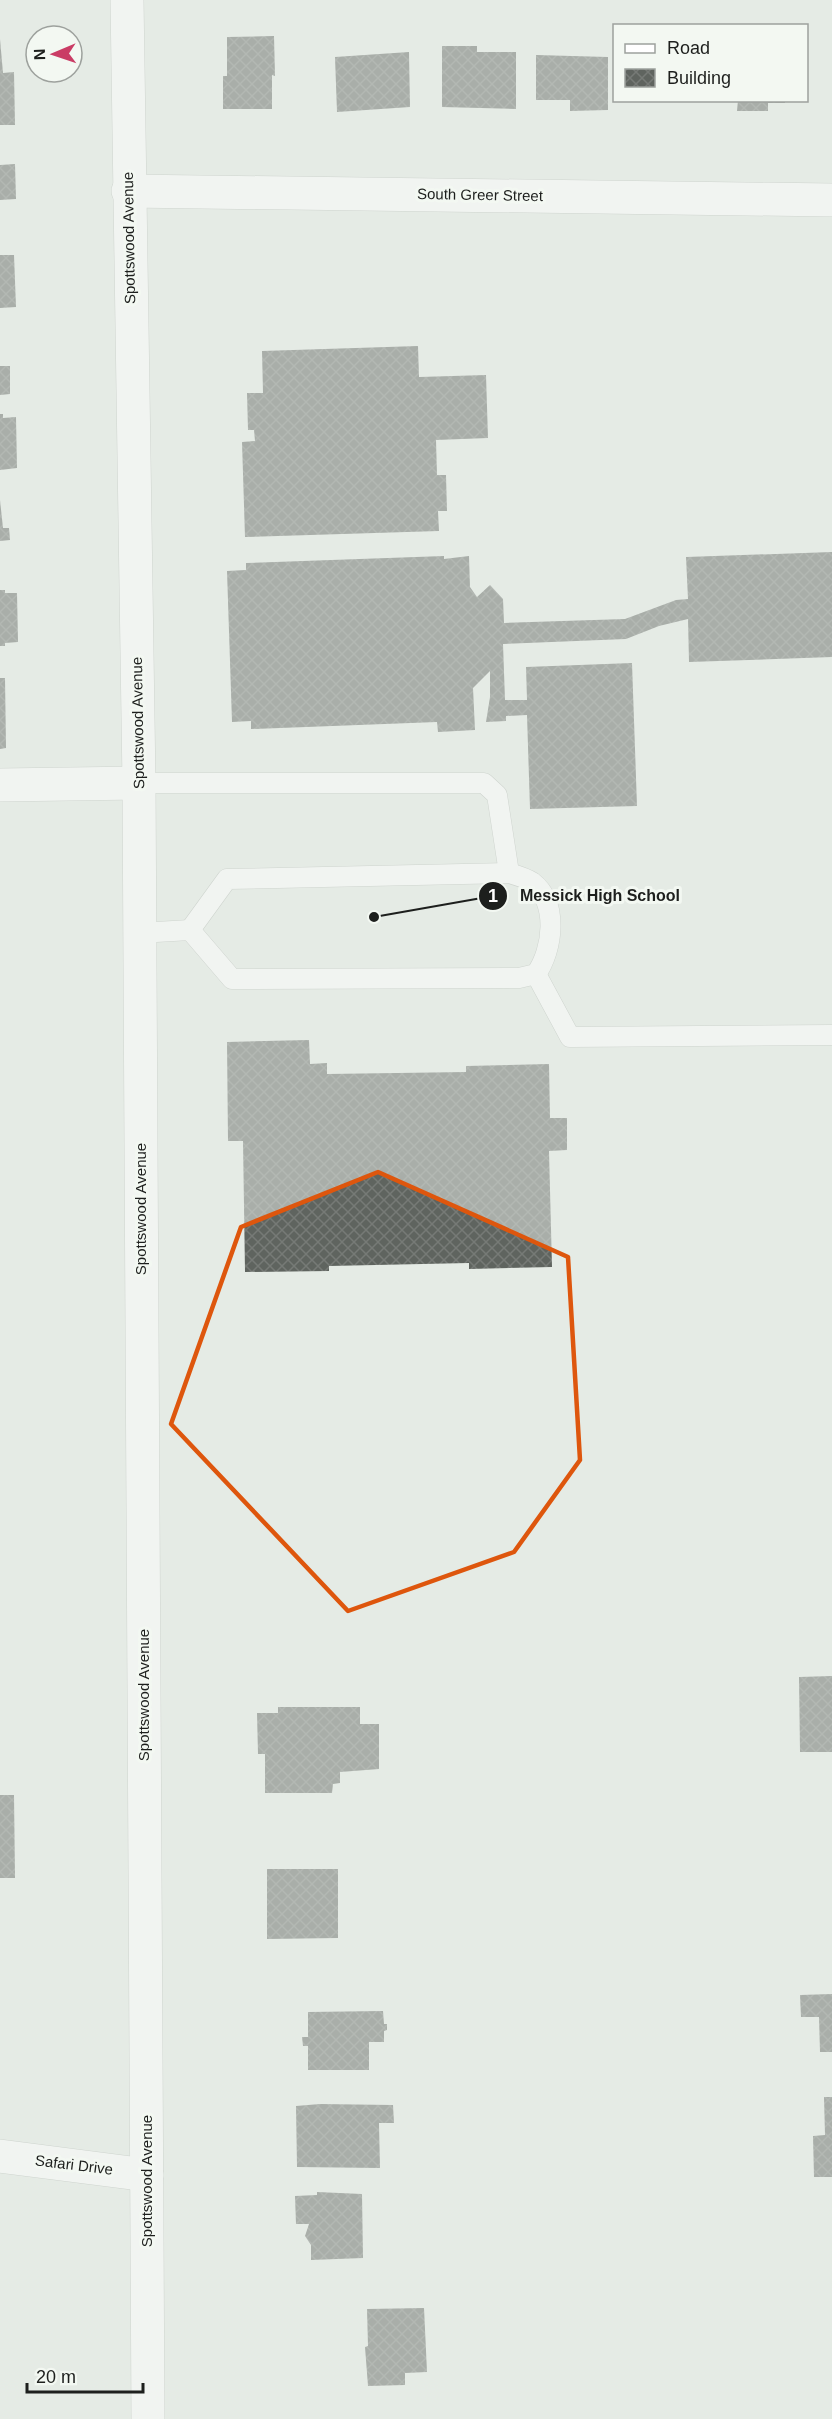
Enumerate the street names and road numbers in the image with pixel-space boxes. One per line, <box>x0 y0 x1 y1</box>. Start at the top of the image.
street label: Spottswood Avenue <box>119 172 138 304</box>
street label: South Greer Street <box>417 185 544 204</box>
street label: Spottswood Avenue <box>128 657 147 789</box>
street label: Spottswood Avenue <box>132 1143 149 1275</box>
street label: Spottswood Avenue <box>135 1629 152 1761</box>
street label: Spottswood Avenue <box>138 2115 155 2247</box>
street label: Safari Drive <box>34 2151 114 2178</box>

